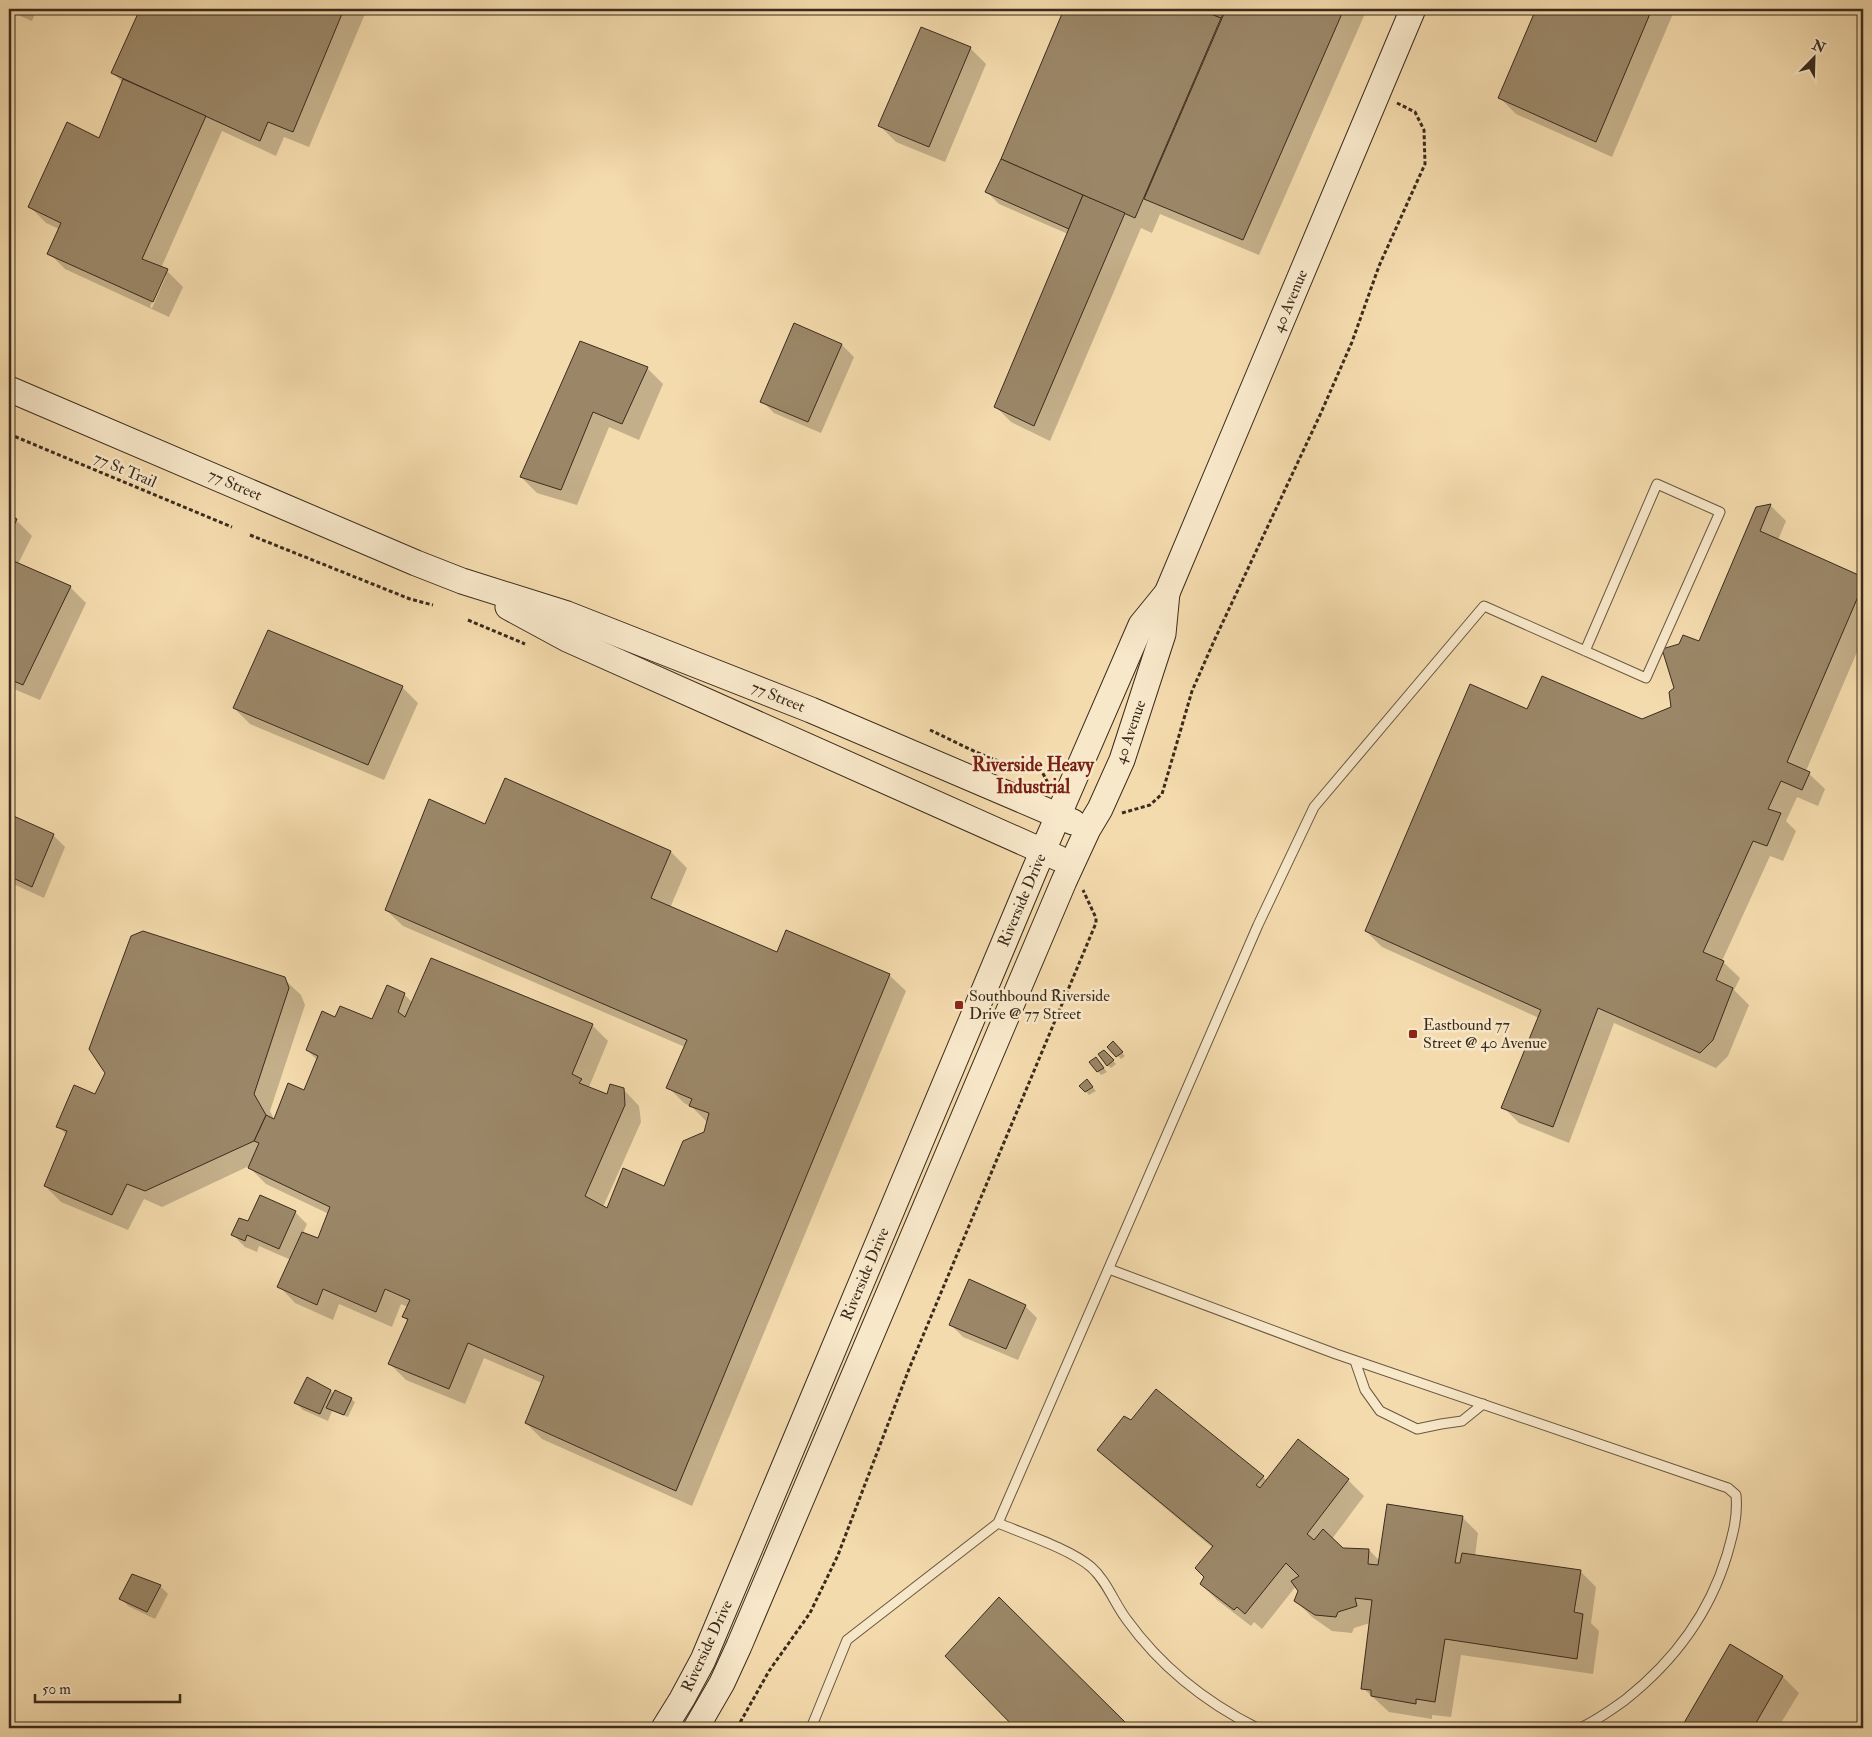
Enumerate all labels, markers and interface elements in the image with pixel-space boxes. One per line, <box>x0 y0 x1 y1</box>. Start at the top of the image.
north arrow <box>1790 32 1840 82</box>
text: N <box>1809 36 1828 57</box>
street label: 40 Avenue <box>1268 266 1312 336</box>
street label: 77 St Trail <box>90 448 160 492</box>
street label: 77 Street <box>205 465 265 505</box>
street label: 77 Street <box>748 677 808 717</box>
street label: 40 Avenue <box>1110 697 1150 767</box>
district label: Riverside Heavy Industrial <box>972 753 1095 799</box>
street label: Riverside Drive <box>993 850 1051 950</box>
place label: Southbound Riverside Drive @ 77 Street <box>969 986 1110 1024</box>
marker: Southbound Riverside Drive @ 77 Street <box>953 999 965 1011</box>
place label: Eastbound 77 Street @ 40 Avenue <box>1423 1015 1547 1053</box>
marker: Eastbound 77 Street @ 40 Avenue <box>1407 1028 1419 1040</box>
street label: Riverside Drive <box>836 1224 894 1324</box>
street label: Riverside Drive <box>677 1597 737 1695</box>
scale bar <box>35 1672 180 1704</box>
text: 50 m <box>42 1680 71 1699</box>

